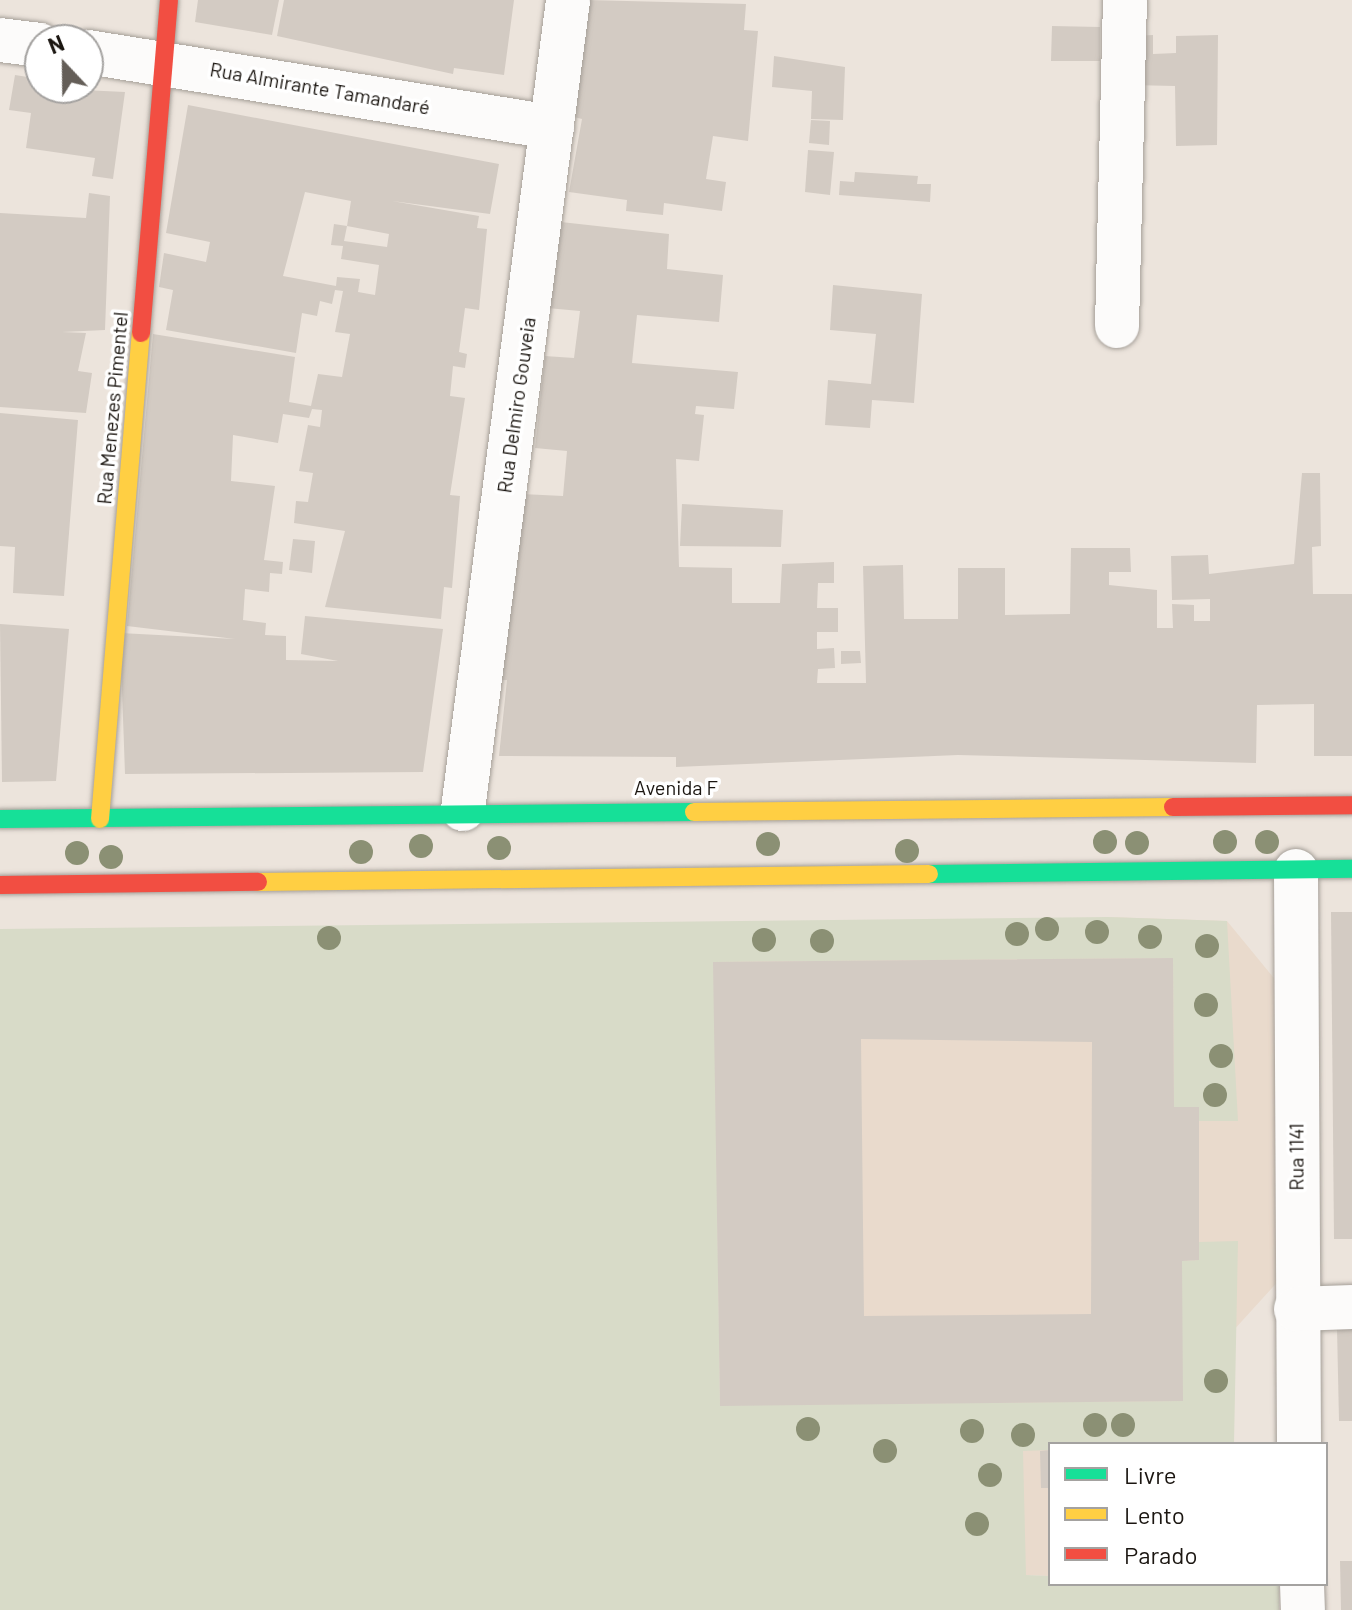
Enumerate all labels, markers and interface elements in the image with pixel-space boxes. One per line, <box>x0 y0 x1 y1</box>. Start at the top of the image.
north arrow <box>24 24 104 104</box>
text: N <box>44 29 67 58</box>
street label: Rua Almirante Tamandaré <box>208 57 432 119</box>
street label: Rua Menezes Pimentel <box>92 311 132 505</box>
street label: Rua Delmiro Gouveia <box>492 315 540 495</box>
street label: Avenida F <box>634 775 718 799</box>
street label: Rua 1141 <box>1284 1123 1308 1191</box>
legend <box>1048 1442 1328 1586</box>
text: Livre <box>1124 1460 1177 1489</box>
text: Lento <box>1124 1500 1185 1529</box>
text: Parado <box>1124 1540 1198 1569</box>

